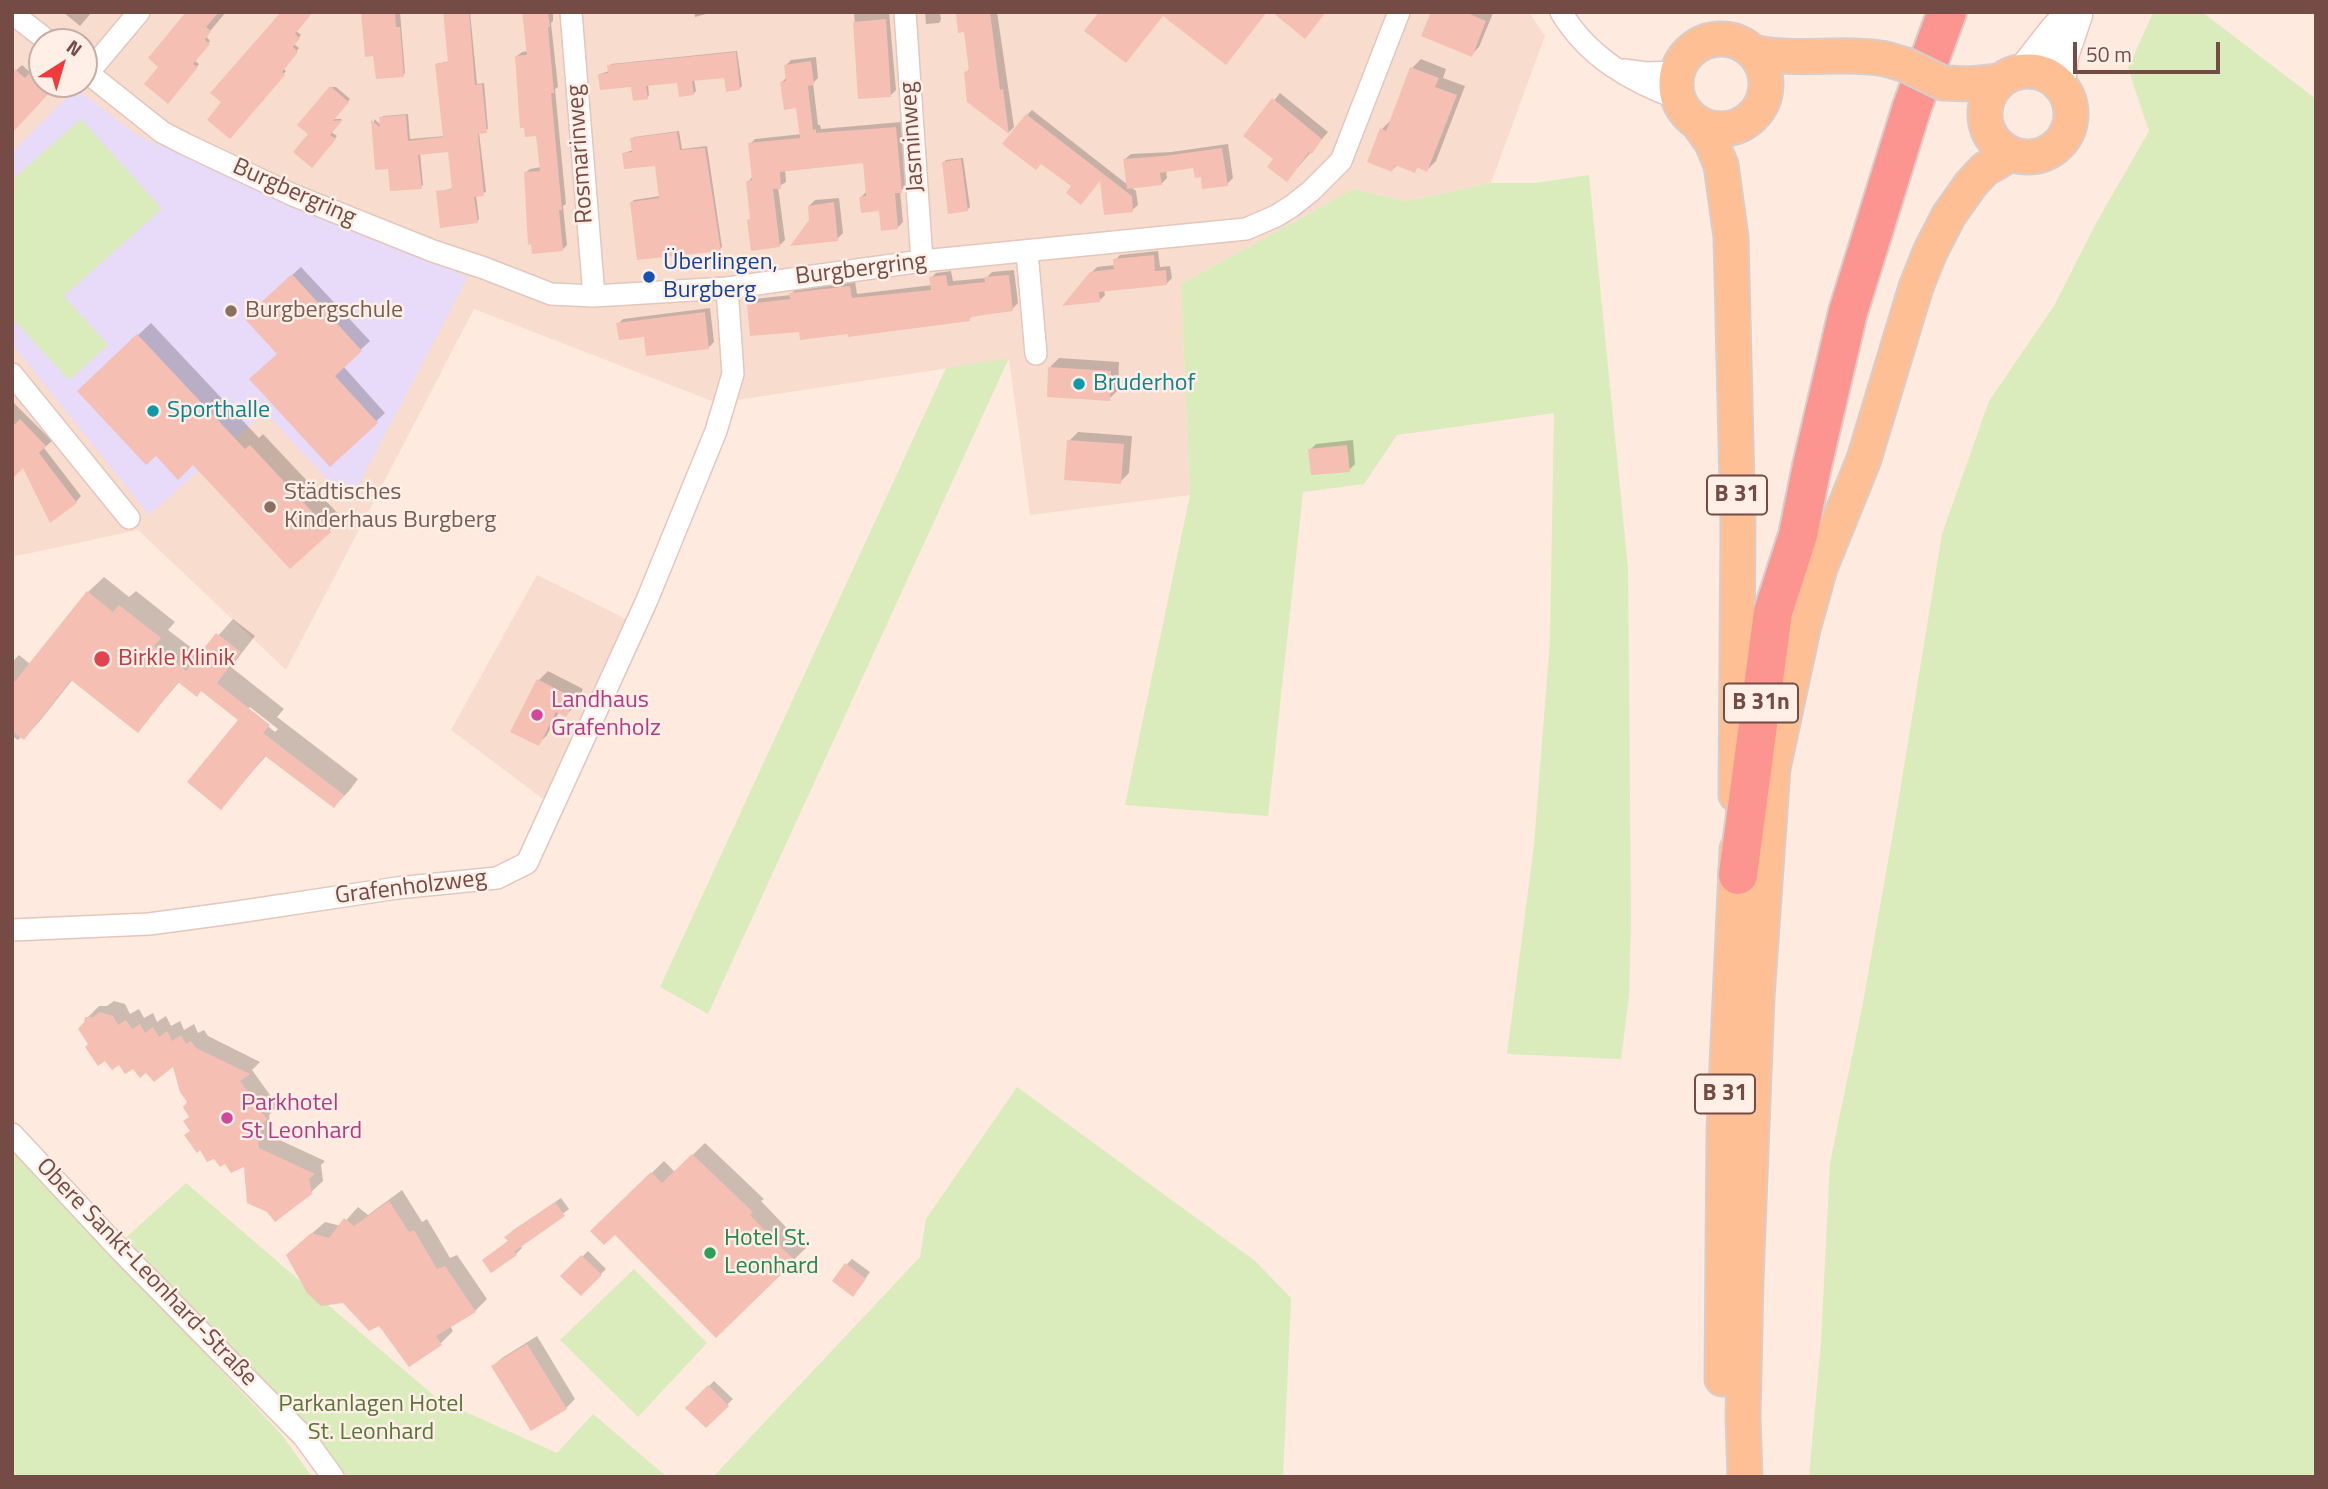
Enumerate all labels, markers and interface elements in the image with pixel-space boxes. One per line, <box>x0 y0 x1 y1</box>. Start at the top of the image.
north arrow <box>28 28 98 98</box>
scale bar <box>2076 28 2223 72</box>
text: N <box>61 32 89 63</box>
text: 50 m <box>2086 38 2132 70</box>
street label: Jasminweg <box>895 81 931 193</box>
street label: Rosmarinweg <box>562 83 600 225</box>
street label: Burgbergring <box>228 153 360 233</box>
street label: Burgbergring <box>794 248 928 292</box>
place label: Überlingen, Burgberg <box>663 249 778 305</box>
marker: Überlingen, Burgberg <box>641 269 657 285</box>
place label: Burgbergschule <box>245 297 403 325</box>
marker: Burgbergschule <box>223 303 239 319</box>
place label: Bruderhof <box>1093 370 1195 398</box>
marker: Bruderhof <box>1071 376 1087 392</box>
place label: Sporthalle <box>167 397 270 425</box>
marker: Sporthalle <box>145 403 161 419</box>
road number: B 31 <box>1707 475 1767 514</box>
place label: Städtisches Kinderhaus Burgberg <box>284 479 496 535</box>
marker: Städtisches Kinderhaus Burgberg <box>262 499 278 515</box>
place label: Birkle Klinik <box>118 645 235 673</box>
marker: Birkle Klinik <box>92 649 112 669</box>
road number: B 31n <box>1724 684 1798 722</box>
place label: Landhaus Grafenholz <box>551 687 661 743</box>
marker: Landhaus Grafenholz <box>529 707 545 723</box>
street label: Grafenholzweg <box>334 864 488 912</box>
road number: B 31 <box>1695 1074 1755 1114</box>
place label: Parkhotel St Leonhard <box>241 1090 362 1146</box>
marker: Parkhotel St Leonhard <box>219 1110 235 1126</box>
street label: Obere Sankt-Leonhard-Straße <box>29 1153 263 1393</box>
place label: Hotel St. Leonhard <box>724 1225 819 1281</box>
marker: Hotel St. Leonhard <box>702 1245 718 1261</box>
park label: Parkanlagen Hotel St. Leonhard <box>278 1391 464 1447</box>

